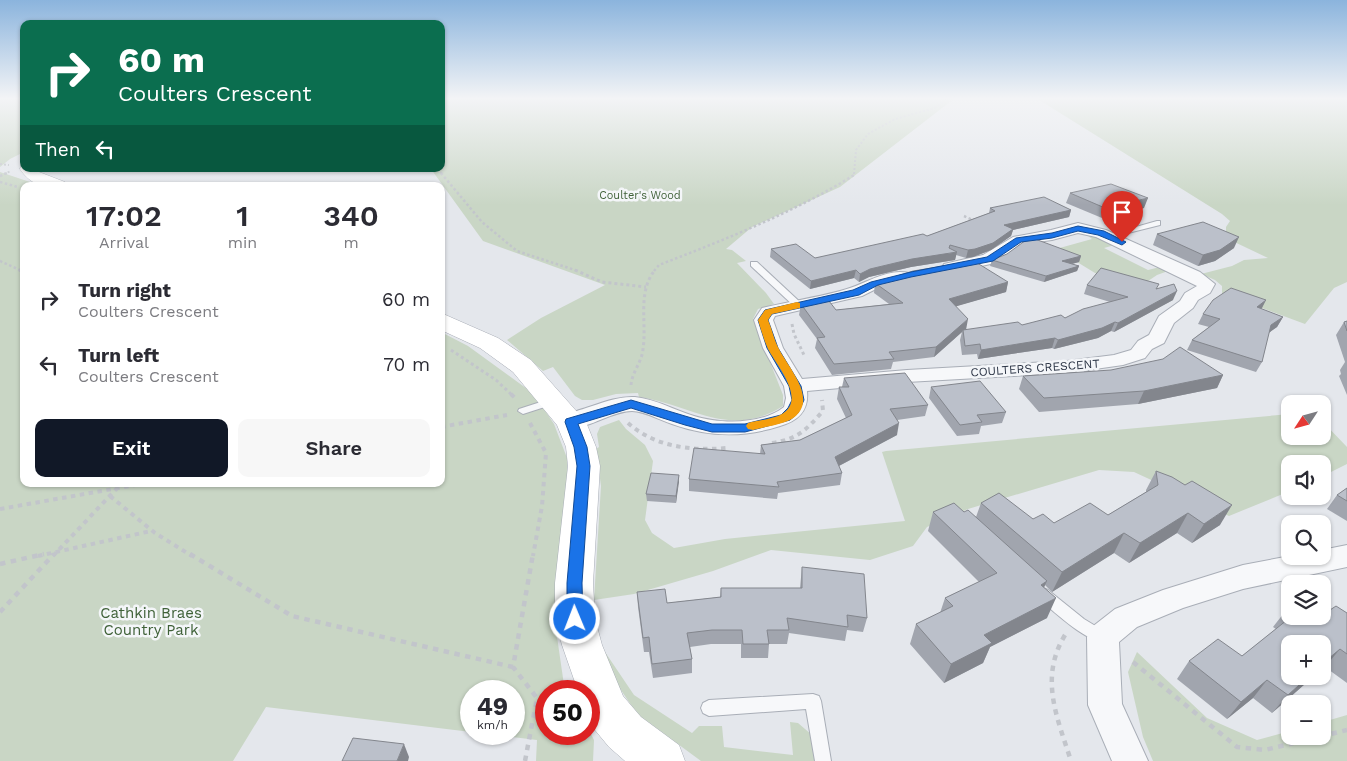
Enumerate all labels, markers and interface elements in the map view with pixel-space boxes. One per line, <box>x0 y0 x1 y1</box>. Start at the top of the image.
text: 60 m <box>118 39 205 81</box>
icon: right <box>35 40 100 105</box>
text: Coulters Crescent <box>118 81 311 106</box>
icon: left <box>91 135 119 163</box>
text: Then <box>35 138 81 161</box>
park label: Coulter's Wood <box>599 189 681 202</box>
pin <box>1101 191 1143 242</box>
text: 17:02 <box>86 198 162 233</box>
text: 1 <box>236 198 249 233</box>
text: 340 <box>323 198 379 233</box>
icon: arrive <box>1108 198 1136 226</box>
text: Arrival <box>99 233 149 252</box>
text: min <box>228 233 257 252</box>
text: m <box>343 233 359 252</box>
text: Turn right <box>78 279 171 302</box>
icon: right <box>35 286 63 314</box>
text: 60 m <box>382 288 430 311</box>
text: Coulters Crescent <box>78 302 219 321</box>
text: Turn left <box>78 344 159 367</box>
icon: left <box>35 351 63 379</box>
text: 70 m <box>383 353 430 376</box>
street label: COULTERS CRESCENT <box>970 356 1100 380</box>
text: Coulters Crescent <box>78 367 219 386</box>
north arrow <box>1281 395 1331 445</box>
map controls <box>1281 395 1331 745</box>
button: Exit <box>35 419 228 477</box>
button: Share <box>238 419 430 477</box>
button: sound <box>1281 455 1331 505</box>
button: search <box>1281 515 1331 565</box>
button: layers <box>1281 575 1331 625</box>
position arrow <box>548 592 600 644</box>
park label: Cathkin Braes Country Park <box>100 604 202 639</box>
button: + <box>1281 635 1331 685</box>
speed limit sign: 50 <box>535 680 600 745</box>
text: 49 <box>477 692 508 721</box>
button: − <box>1281 695 1331 745</box>
text: km/h <box>477 718 508 732</box>

